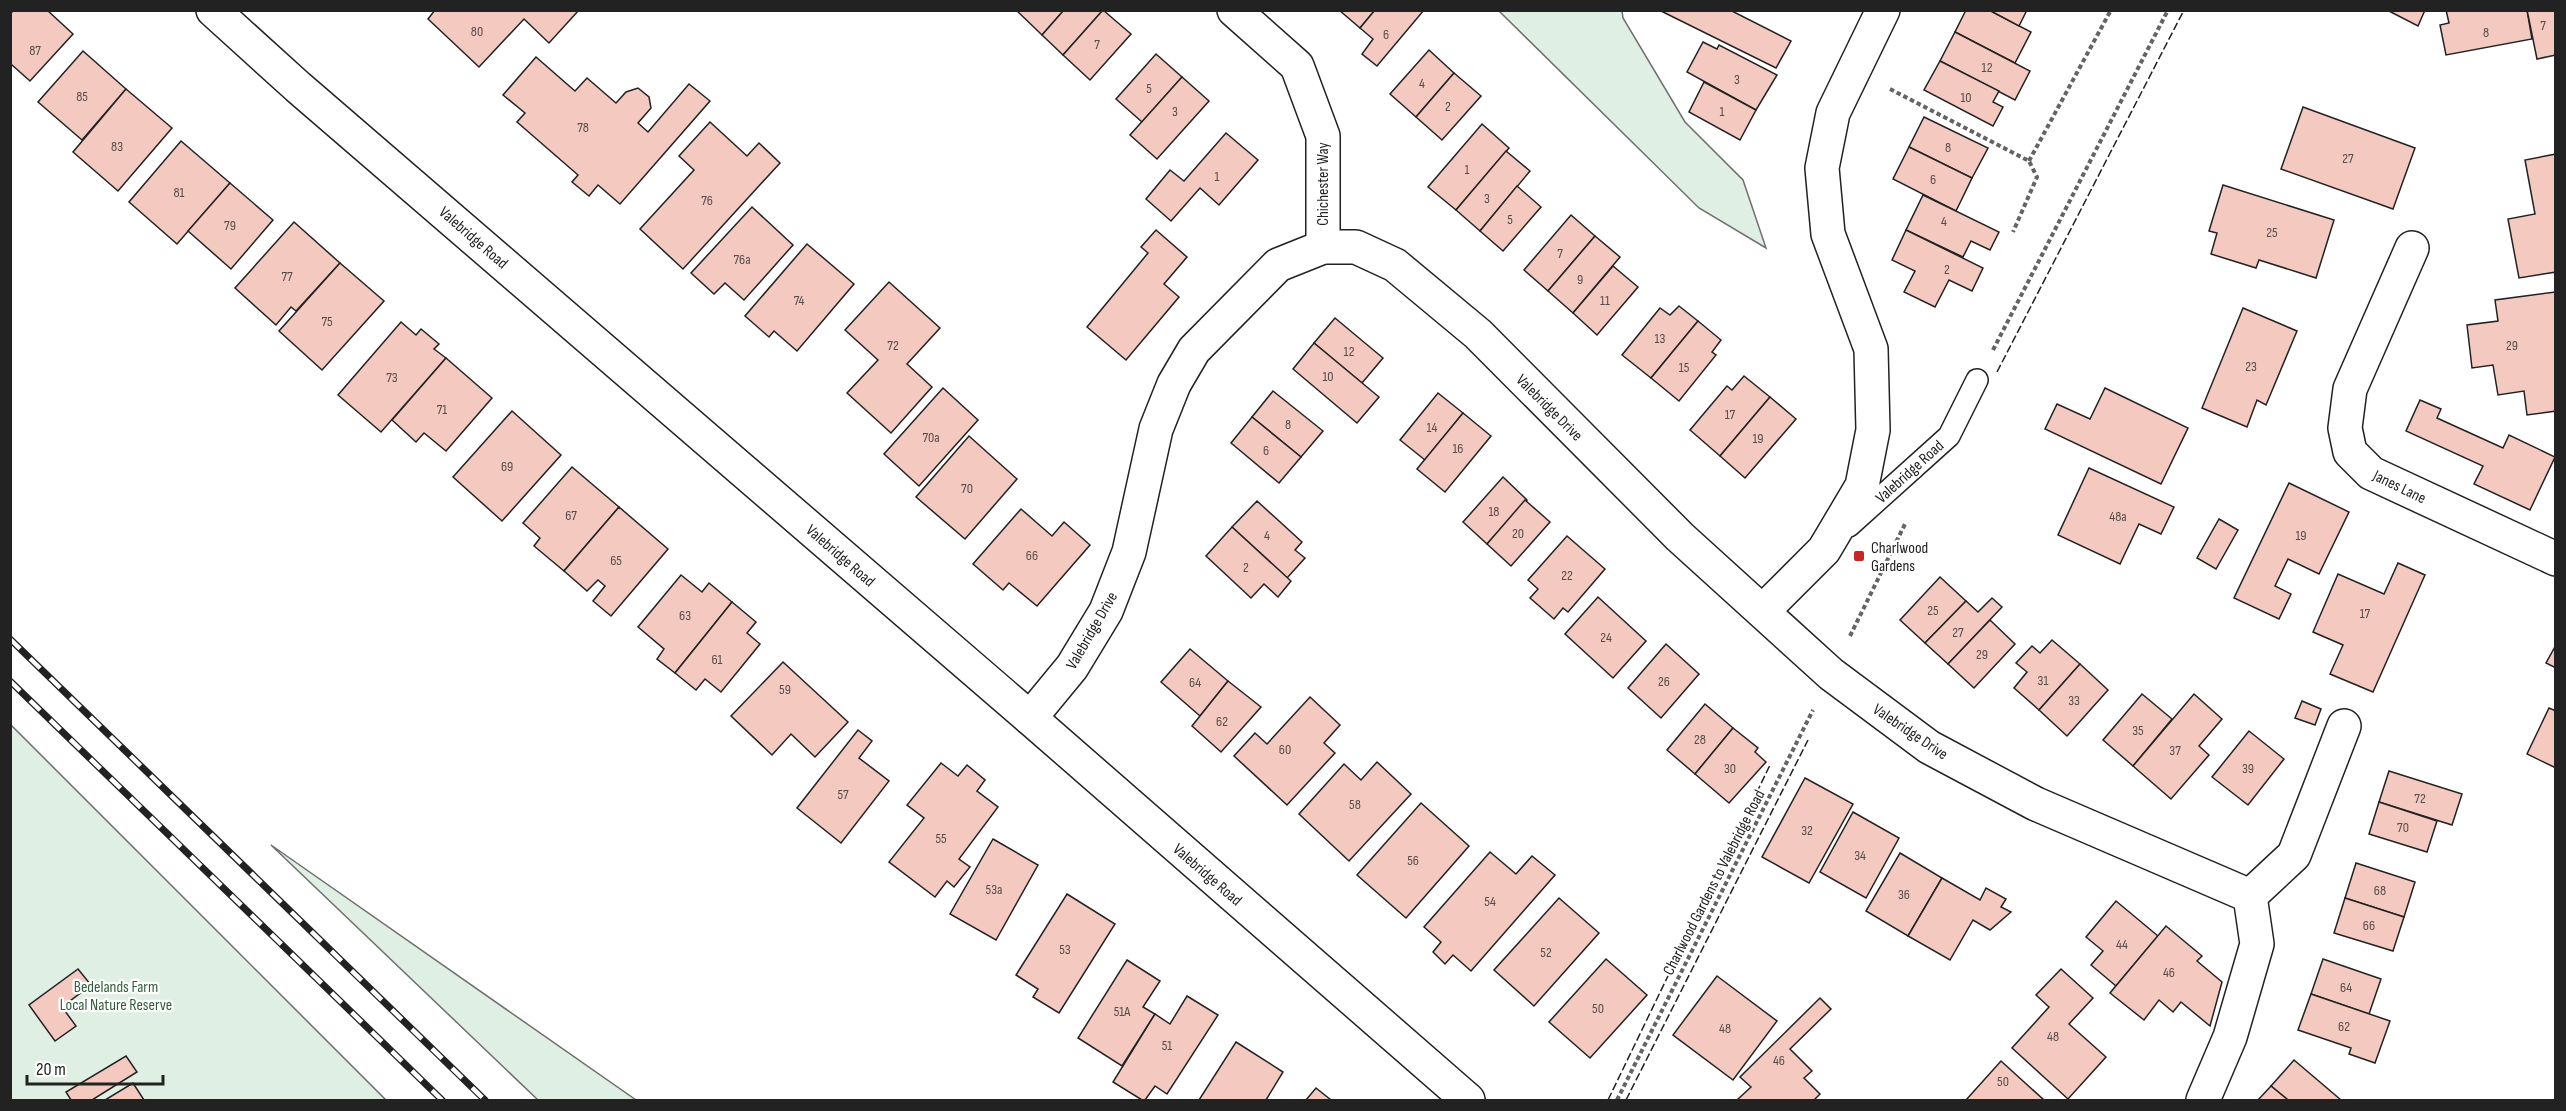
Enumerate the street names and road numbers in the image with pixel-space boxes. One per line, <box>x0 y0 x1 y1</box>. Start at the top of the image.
street label: Chichester Way <box>1314 142 1333 226</box>
street label: Valebridge Road <box>435 203 511 273</box>
street label: Valebridge Drive <box>1512 371 1586 445</box>
street label: Valebridge Road <box>1872 437 1948 508</box>
street label: Janes Lane <box>2369 466 2429 508</box>
street label: Valebridge Road <box>802 521 878 591</box>
street label: Valebridge Drive <box>1062 589 1122 673</box>
street label: Valebridge Drive <box>1869 700 1951 764</box>
street label: Charlwood Gardens to Valebridge Road <box>1659 787 1769 978</box>
street label: Valebridge Road <box>1169 840 1245 910</box>

